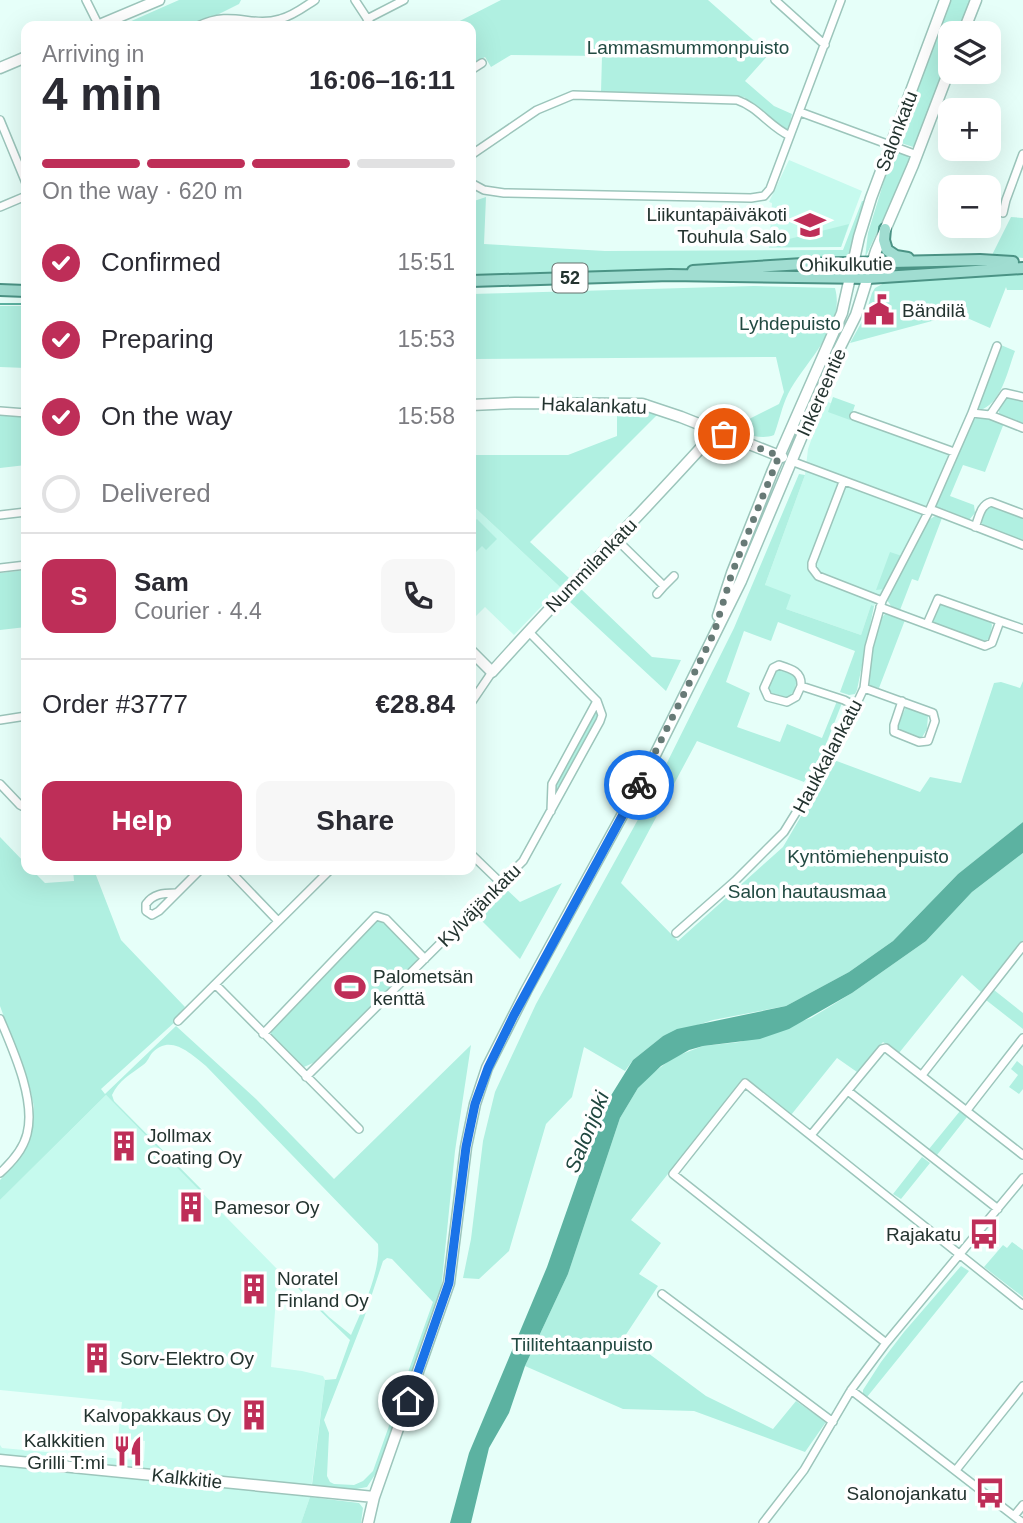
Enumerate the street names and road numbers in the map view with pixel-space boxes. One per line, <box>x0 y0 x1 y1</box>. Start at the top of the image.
street label: Salonkatu <box>872 88 921 174</box>
street label: Ohikulkutie <box>799 253 893 276</box>
road number: 52 <box>552 264 588 292</box>
street label: Inkereentie <box>793 345 850 439</box>
street label: Hakalankatu <box>541 393 647 418</box>
street label: Nummilankatu <box>542 514 641 616</box>
street label: Haukkalankatu <box>789 696 866 817</box>
street label: Kylväjänkatu <box>434 860 525 951</box>
street label: Kalkkitie <box>151 1464 223 1493</box>

